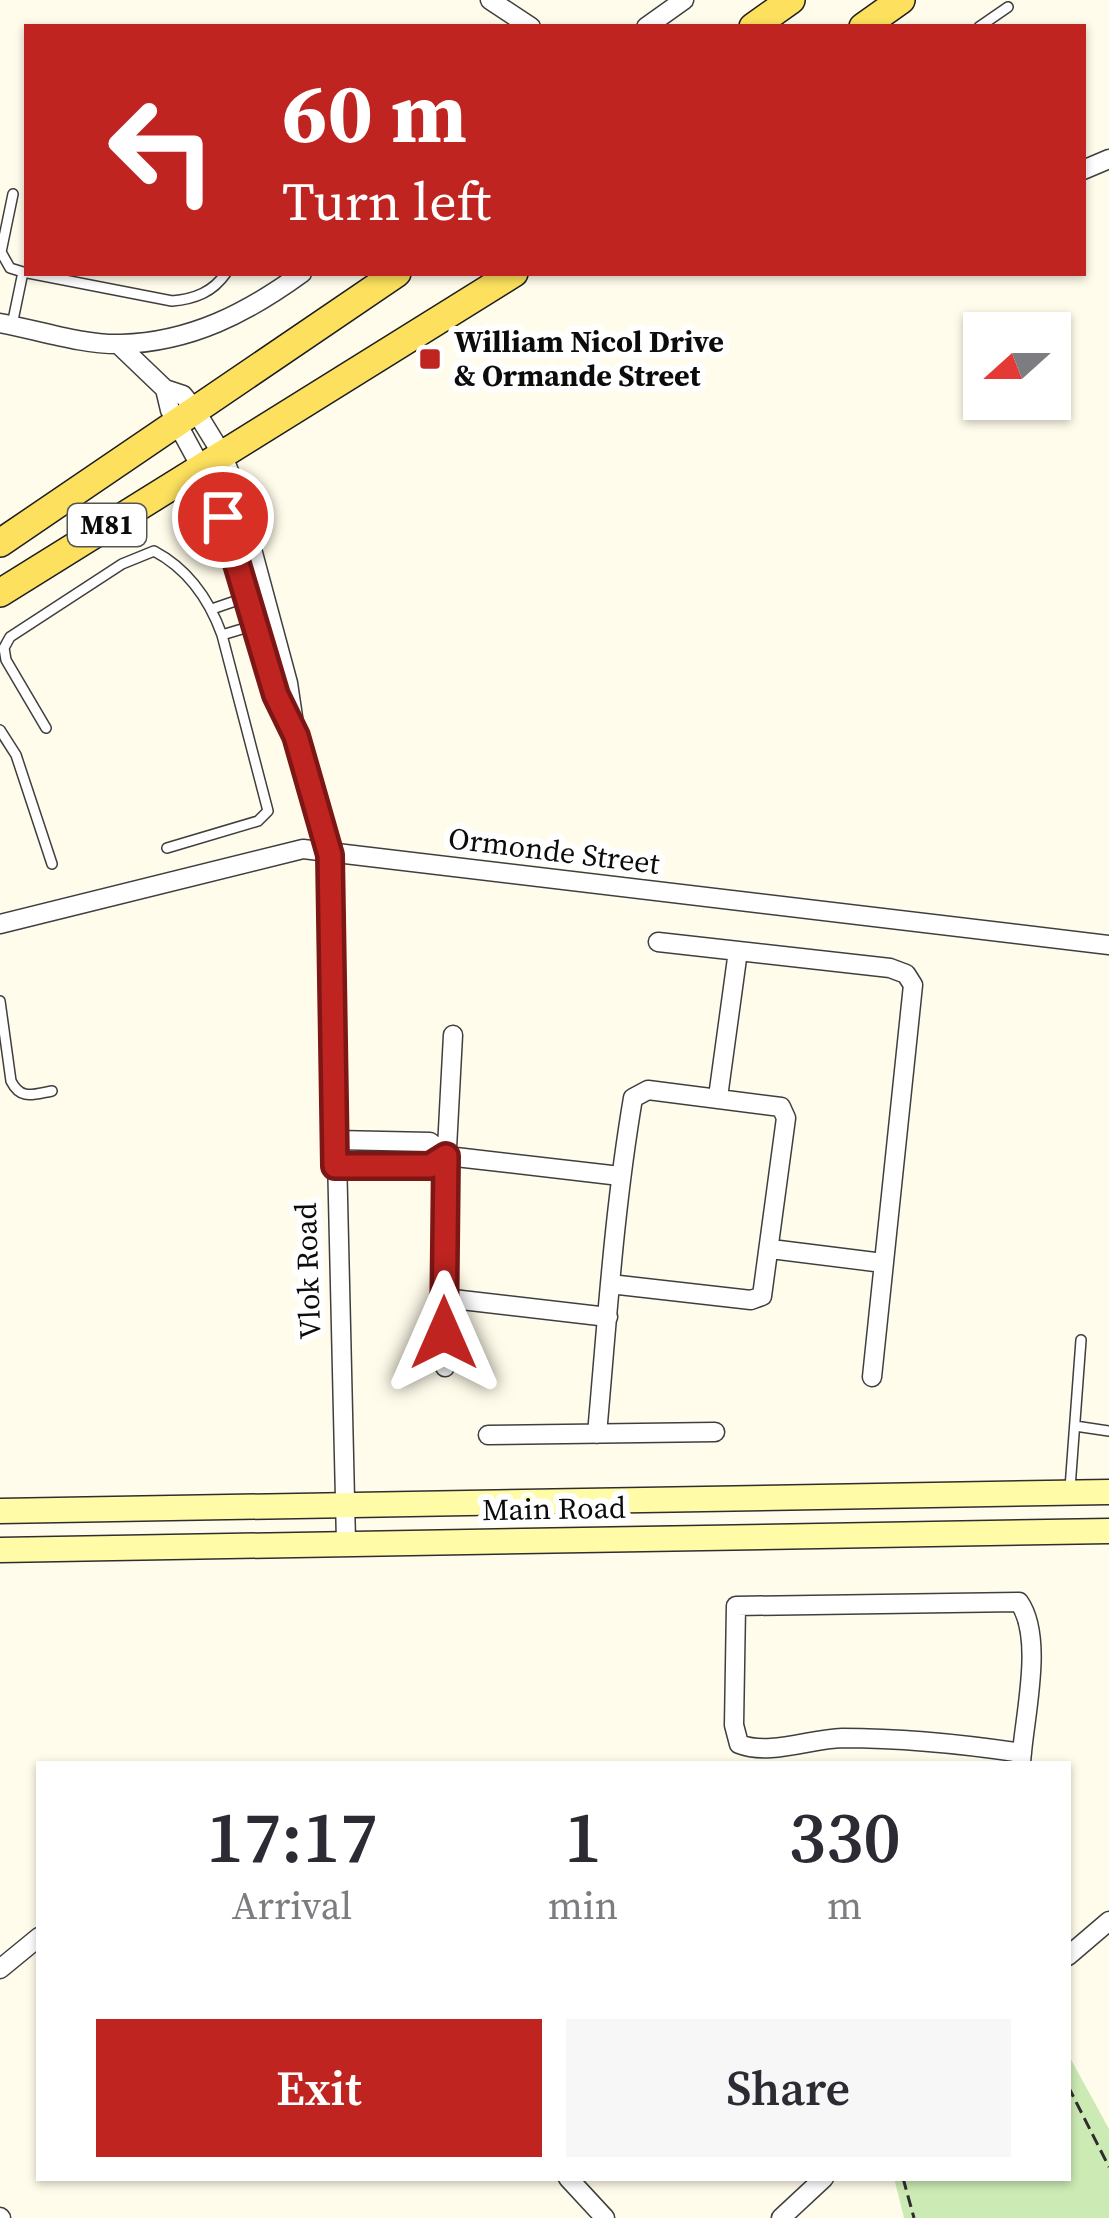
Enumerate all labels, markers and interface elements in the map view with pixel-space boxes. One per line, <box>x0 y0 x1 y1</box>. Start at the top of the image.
text: 60 m <box>282 55 467 170</box>
icon: left <box>84 72 240 228</box>
text: Turn left <box>282 164 491 238</box>
north arrow <box>963 312 1071 420</box>
map controls <box>963 312 1071 420</box>
place label: William Nicol Drive & Ormande Street <box>454 321 724 396</box>
marker: William Nicol Drive & Ormande Street <box>417 346 443 372</box>
pin <box>172 466 274 568</box>
icon: arrive <box>190 484 256 550</box>
road number: M81 <box>68 504 146 546</box>
street label: Ormonde Street <box>446 817 662 884</box>
street label: Vlok Road <box>285 1202 330 1340</box>
position arrow <box>381 1270 507 1396</box>
street label: Main Road <box>482 1487 626 1530</box>
text: 17:17 <box>206 1787 378 1886</box>
text: 1 <box>564 1787 602 1886</box>
text: 330 <box>788 1787 901 1886</box>
text: Arrival <box>232 1879 352 1932</box>
text: min <box>548 1879 618 1932</box>
text: m <box>827 1879 862 1932</box>
button: Exit <box>96 2019 542 2157</box>
button: Share <box>566 2019 1011 2157</box>

